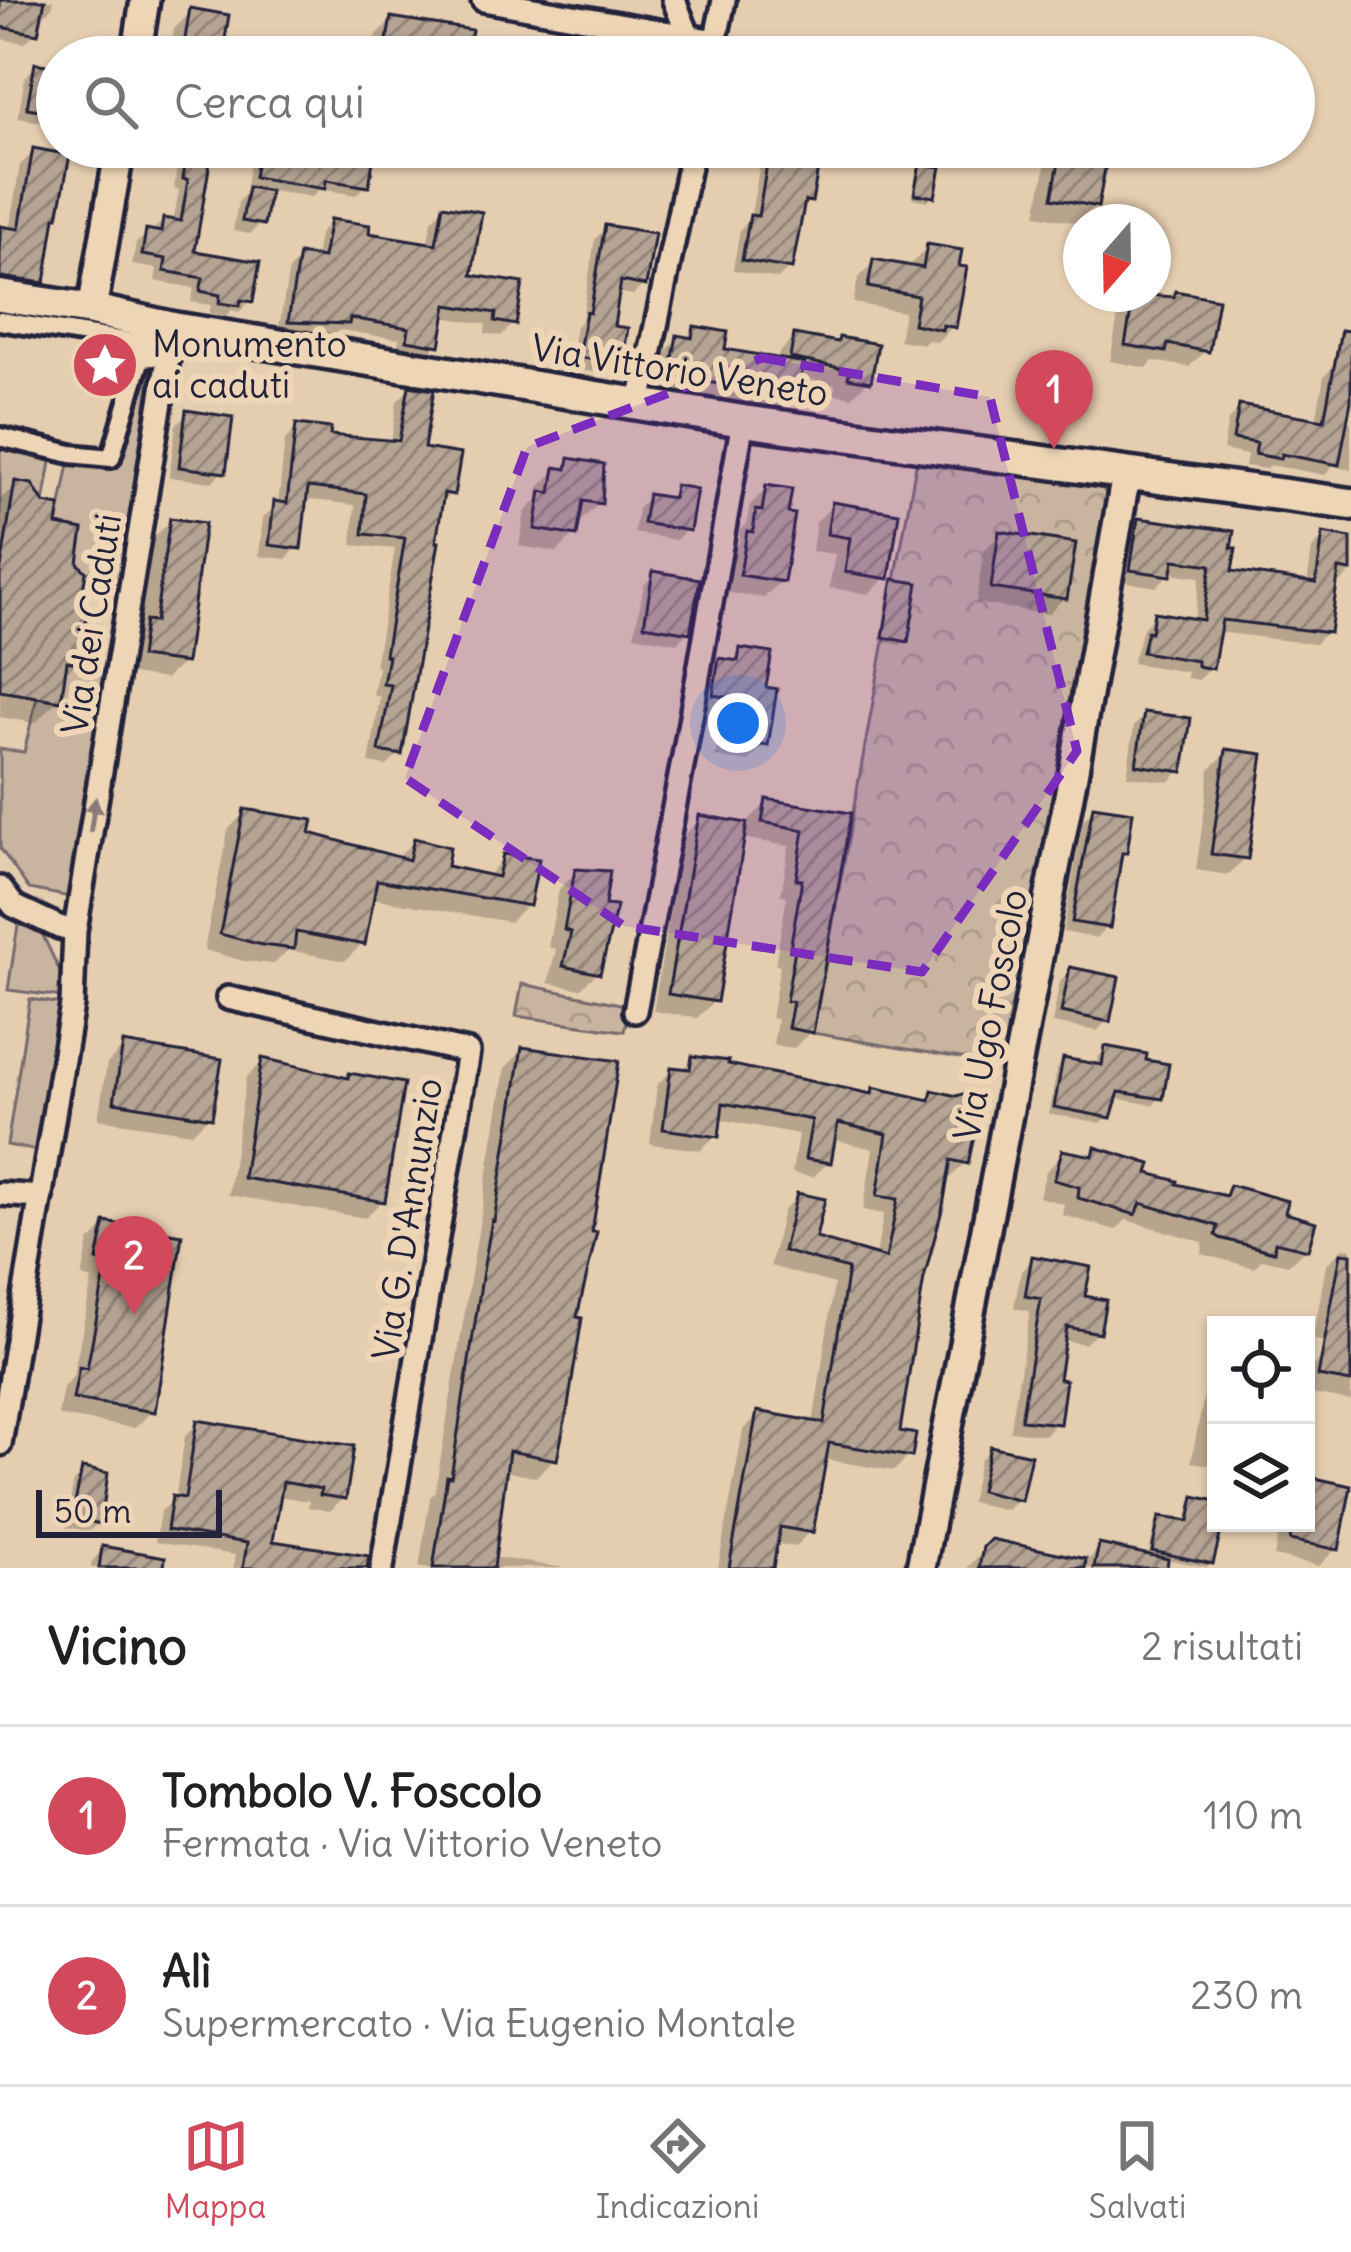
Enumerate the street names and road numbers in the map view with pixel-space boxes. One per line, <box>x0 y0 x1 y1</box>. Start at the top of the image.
street label: Via Vittorio Veneto <box>529 325 831 416</box>
street label: Via dei Caduti <box>52 510 131 738</box>
street label: Via Ugo Foscolo <box>944 886 1037 1144</box>
street label: Via G. D'Annunzio <box>363 1075 452 1363</box>

